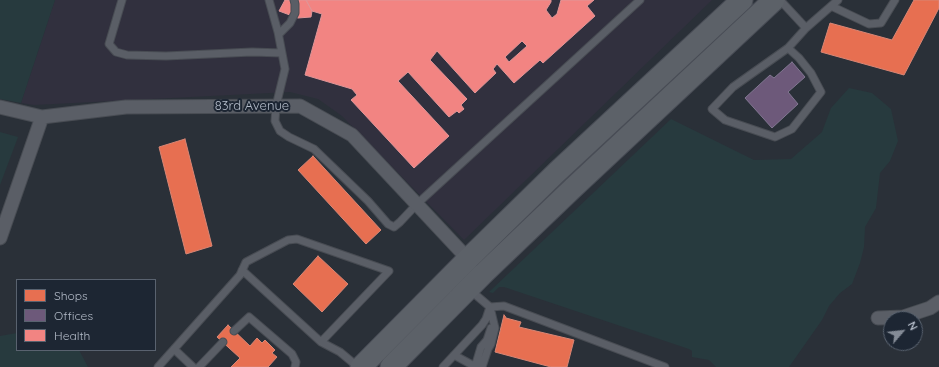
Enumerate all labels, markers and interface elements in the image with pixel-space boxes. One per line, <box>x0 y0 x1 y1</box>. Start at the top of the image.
street label: 83rd Avenue <box>215 98 289 114</box>
legend <box>16 279 156 351</box>
text: Shops <box>54 288 88 303</box>
text: Offices <box>54 308 93 323</box>
north arrow <box>883 311 923 351</box>
text: N <box>905 319 921 333</box>
text: Health <box>54 328 90 343</box>

